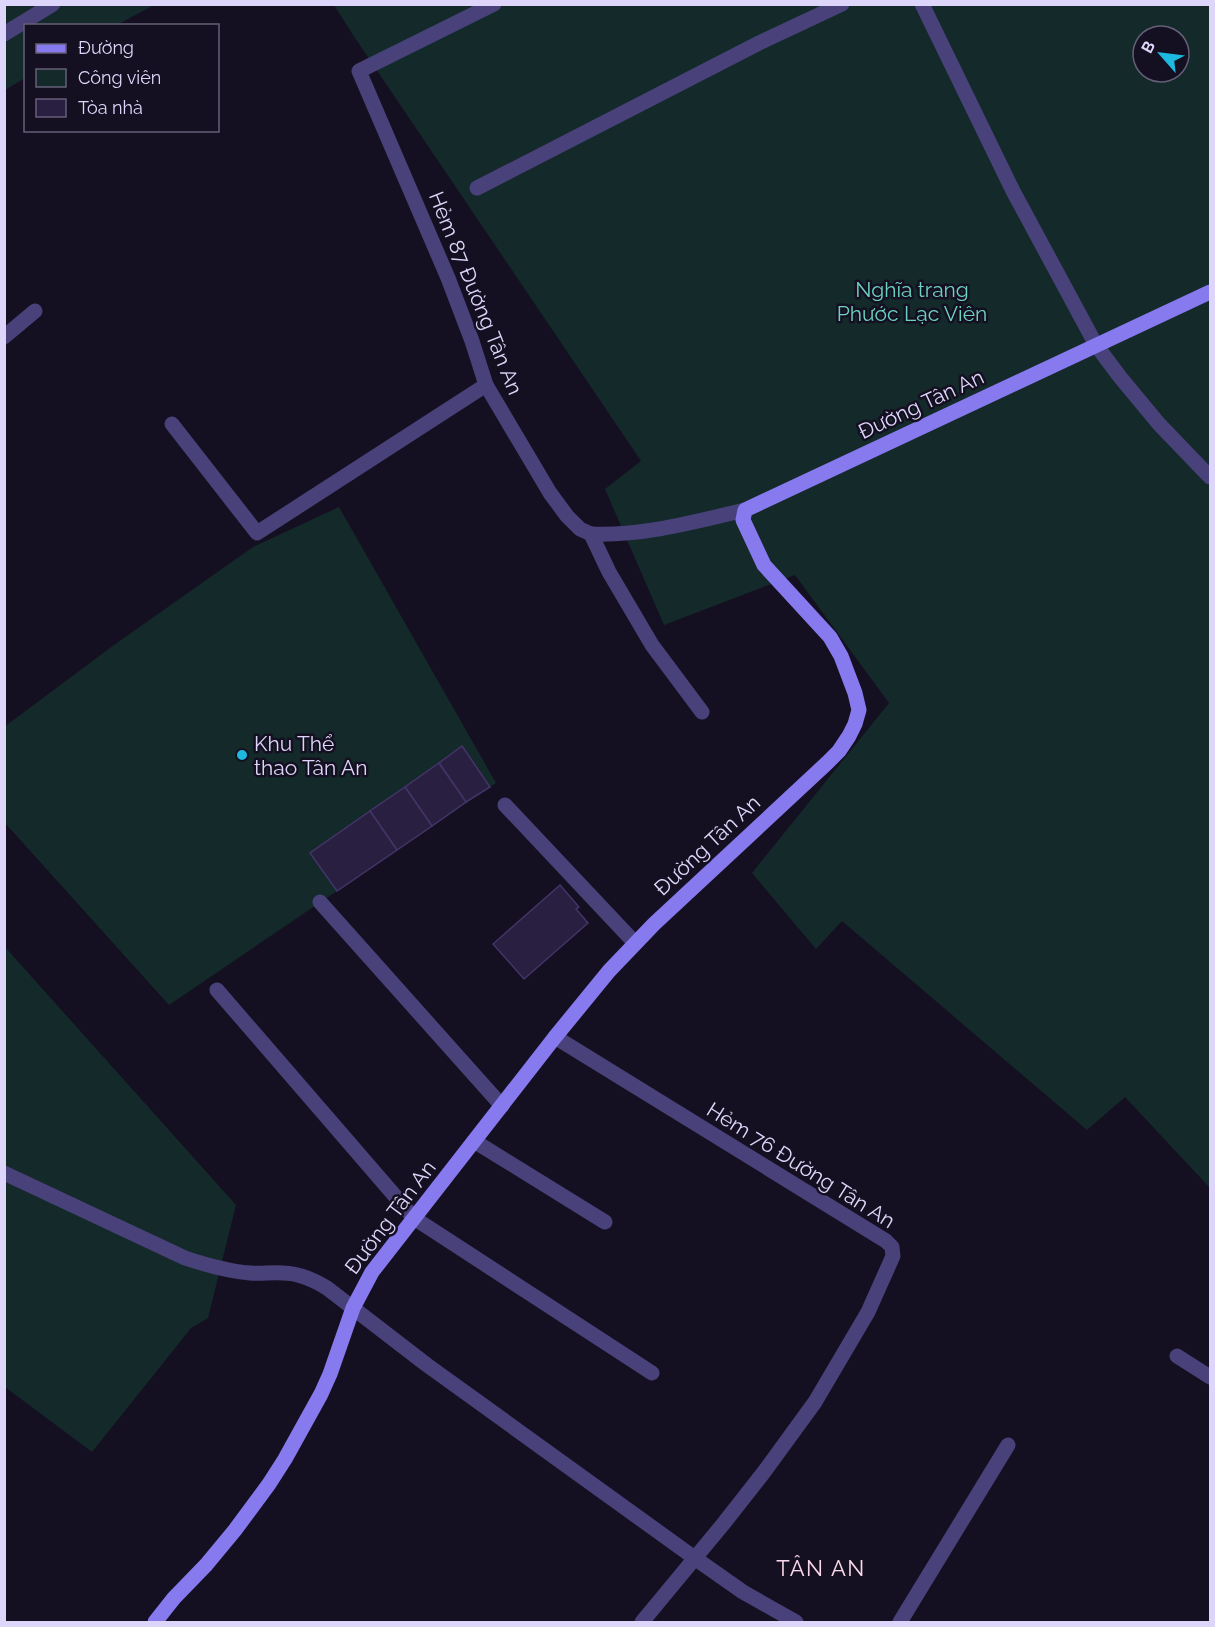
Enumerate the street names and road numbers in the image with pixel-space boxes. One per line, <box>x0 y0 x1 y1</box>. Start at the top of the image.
street label: Hẻm 87 Đường Tân An <box>424 188 528 398</box>
street label: Đường Tân An <box>854 364 988 444</box>
street label: Đường Tân An <box>649 790 765 900</box>
street label: Hẻm 76 Đường Tân An <box>702 1097 900 1233</box>
street label: Đường Tân An <box>339 1155 441 1279</box>

